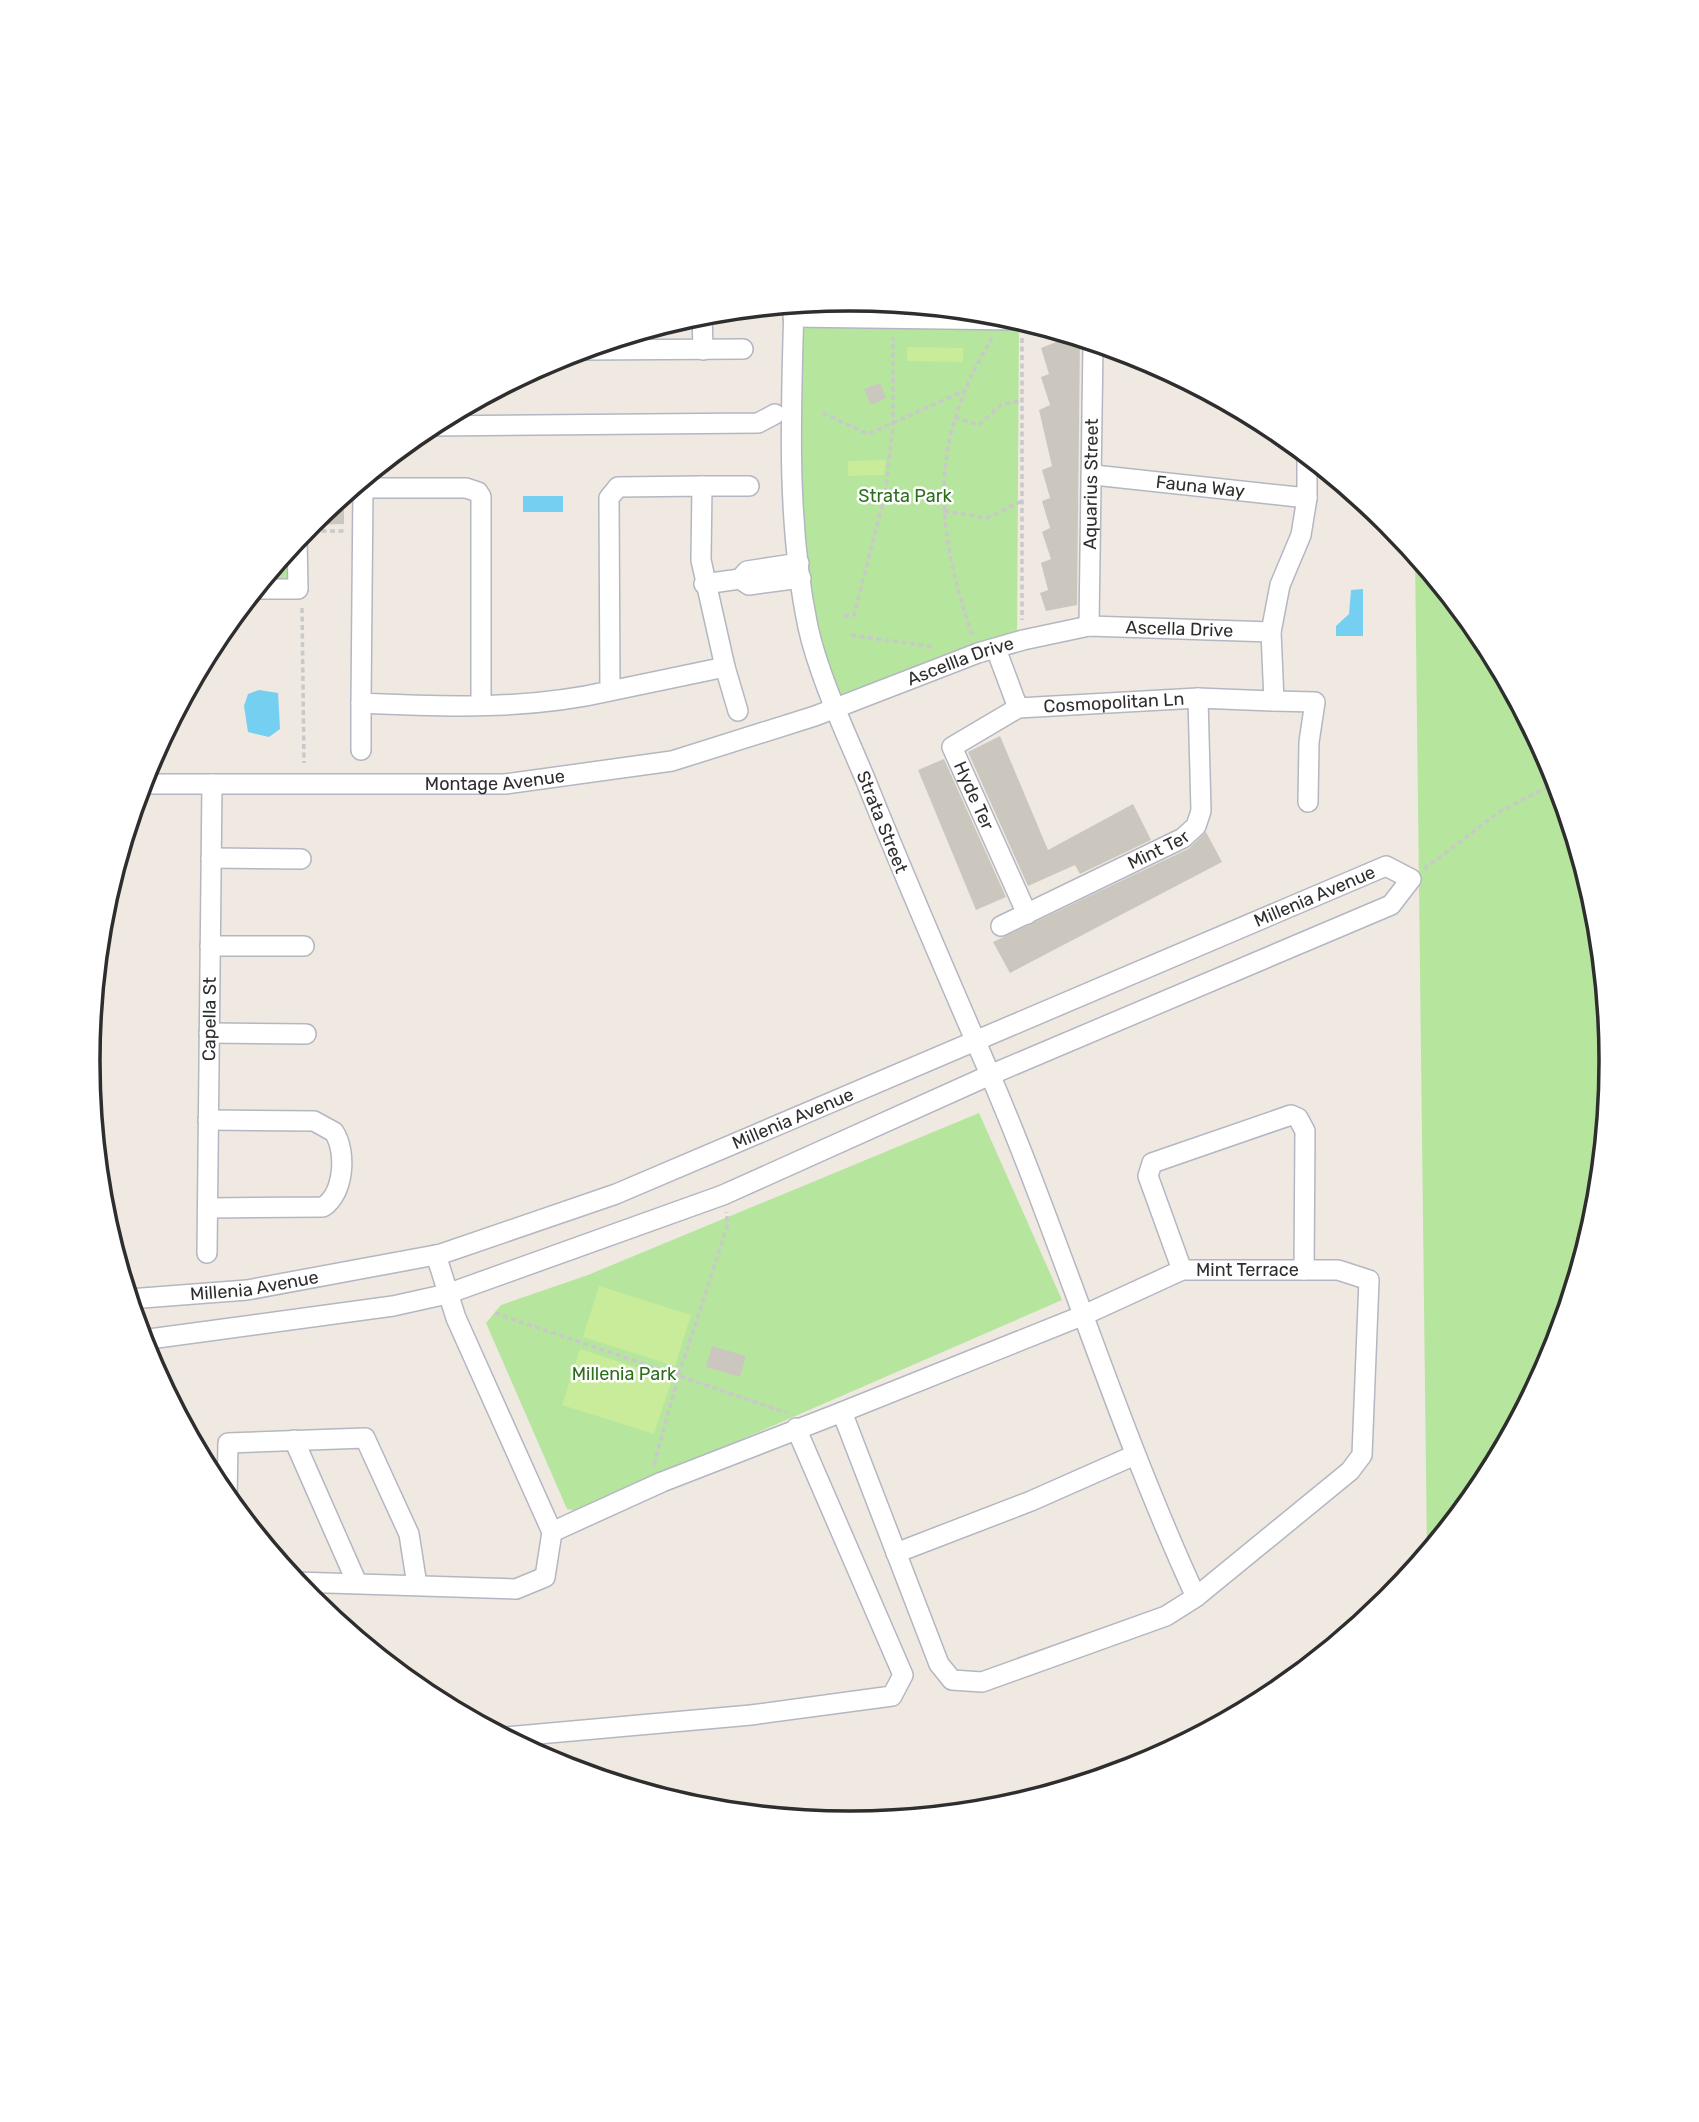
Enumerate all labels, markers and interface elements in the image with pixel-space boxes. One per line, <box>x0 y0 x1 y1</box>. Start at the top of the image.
street label: Aquarius Street <box>1079 418 1103 550</box>
street label: Fauna Way <box>1155 471 1246 502</box>
park label: Strata Park <box>858 485 953 507</box>
street label: Ascella Drive <box>1125 616 1234 642</box>
street label: Ascellla Drive <box>904 632 1016 690</box>
street label: Cosmopolitan Ln <box>1043 688 1185 718</box>
street label: Hyde Ter <box>949 758 999 834</box>
street label: Montage Avenue <box>425 765 566 795</box>
street label: Strata Street <box>852 768 912 876</box>
street label: Mint Ter <box>1124 826 1195 874</box>
street label: Millenia Avenue <box>1251 861 1379 932</box>
street label: Capella St <box>198 977 221 1061</box>
street label: Millenia Avenue <box>729 1083 857 1154</box>
street label: Mint Terrace <box>1196 1259 1299 1281</box>
street label: Millenia Avenue <box>189 1266 320 1305</box>
park label: Millenia Park <box>572 1363 677 1385</box>

